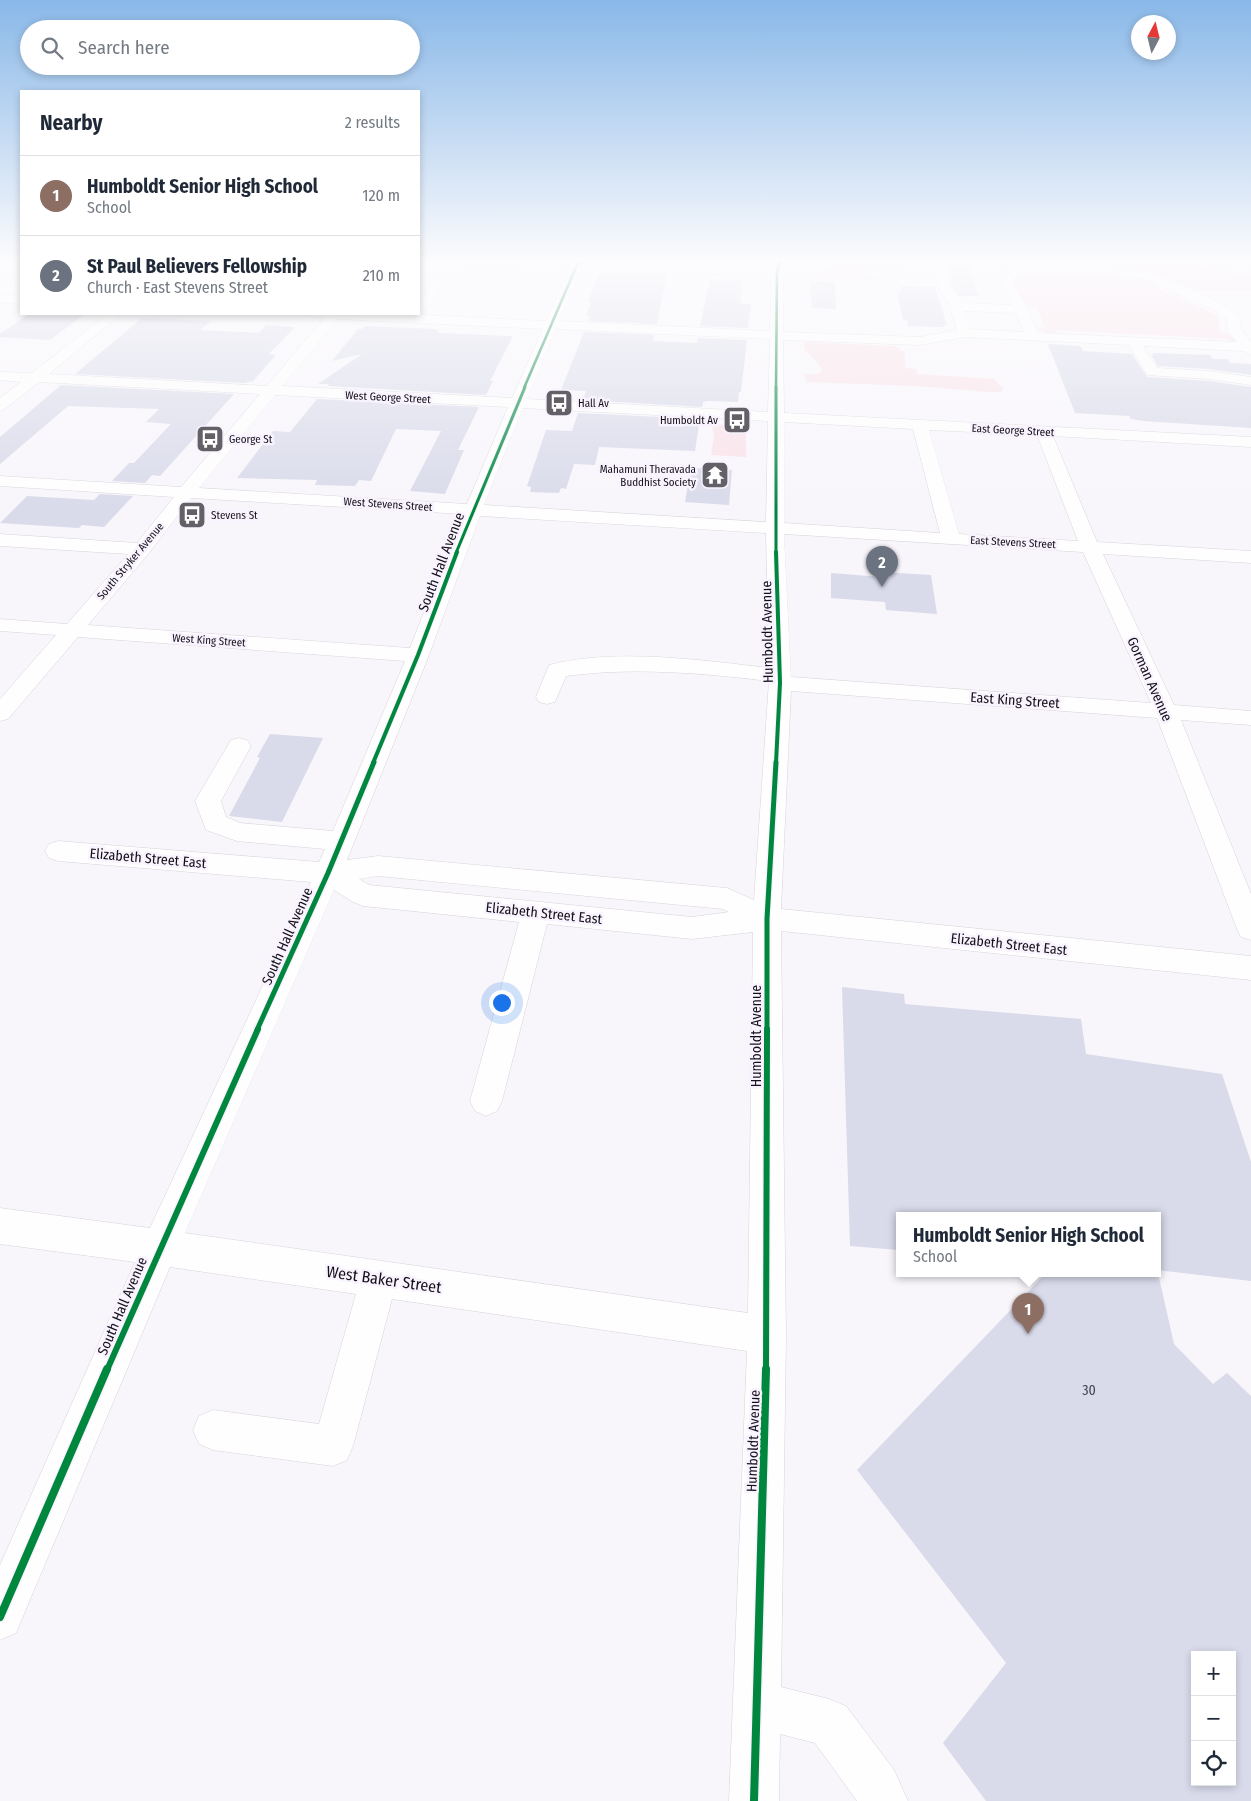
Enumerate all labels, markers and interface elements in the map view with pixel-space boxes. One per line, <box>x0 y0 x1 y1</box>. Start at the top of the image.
north arrow <box>1131 15 1176 60</box>
search box <box>20 20 420 75</box>
icon: search <box>38 34 66 62</box>
text: Search here <box>78 36 170 59</box>
text: Nearby <box>40 110 102 136</box>
text: 2 results <box>345 113 400 132</box>
text: Humboldt Senior High School <box>87 175 318 198</box>
text: 1 <box>53 186 59 205</box>
text: 120 m <box>362 186 400 205</box>
text: School <box>87 198 131 217</box>
text: St Paul Believers Fellowship <box>87 255 307 278</box>
text: 2 <box>52 266 60 285</box>
text: 210 m <box>363 266 400 285</box>
text: Church · East Stevens Street <box>87 278 268 297</box>
bus stop icon: Hall Av <box>544 388 574 418</box>
street label: West George Street <box>345 389 432 406</box>
place label: Hall Av <box>578 397 609 410</box>
bus stop icon: Humboldt Av <box>722 405 752 435</box>
place label: Humboldt Av <box>660 414 718 427</box>
street label: East George Street <box>971 422 1055 439</box>
bus stop icon: George St <box>195 424 225 454</box>
place label: George St <box>229 433 273 446</box>
temple icon: Mahamuni Theravada Buddhist Society <box>700 460 730 490</box>
place label: Mahamuni Theravada Buddhist Society <box>600 463 696 489</box>
street label: West Stevens Street <box>343 495 433 514</box>
bus stop icon: Stevens St <box>177 500 207 530</box>
place label: Stevens St <box>211 509 258 522</box>
street label: South Hall Avenue <box>415 510 468 614</box>
street label: South Stryker Avenue <box>94 520 166 603</box>
street label: East Stevens Street <box>970 534 1057 551</box>
pin: 2 <box>866 546 898 587</box>
street label: Humboldt Avenue <box>758 581 777 683</box>
street label: West King Street <box>172 631 247 650</box>
street label: Gorman Avenue <box>1123 634 1176 724</box>
street label: East King Street <box>970 689 1061 712</box>
street label: Elizabeth Street East <box>89 845 207 872</box>
street label: South Hall Avenue <box>258 885 317 988</box>
street label: Elizabeth Street East <box>485 899 603 928</box>
street label: Elizabeth Street East <box>950 930 1068 959</box>
street label: Humboldt Avenue <box>748 985 765 1087</box>
your location <box>489 990 515 1016</box>
popup <box>896 1212 1161 1277</box>
text: Humboldt Senior High School <box>913 1224 1144 1247</box>
text: School <box>913 1247 957 1266</box>
street label: South Hall Avenue <box>94 1255 151 1358</box>
street label: West Baker Street <box>325 1262 443 1297</box>
pin: 1 <box>1012 1293 1044 1334</box>
house number: 30 <box>1082 1382 1096 1399</box>
street label: Humboldt Avenue <box>743 1389 764 1493</box>
map controls <box>1191 1651 1236 1786</box>
button: + <box>1191 1651 1236 1696</box>
button: − <box>1191 1696 1236 1741</box>
button: locate <box>1191 1741 1236 1786</box>

